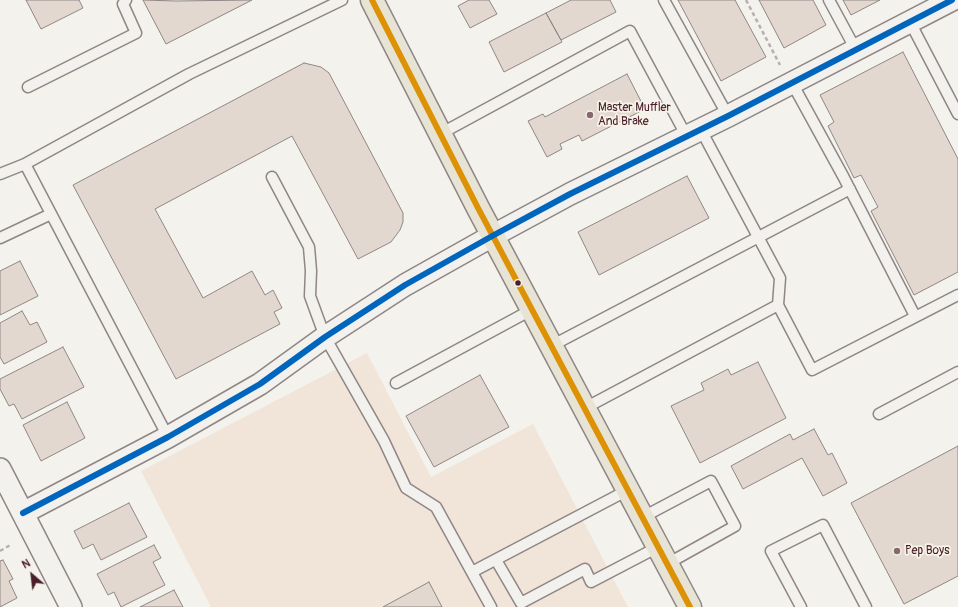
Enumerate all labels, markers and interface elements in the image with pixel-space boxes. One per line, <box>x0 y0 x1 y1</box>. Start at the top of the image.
place label: Master Muffler And Brake <box>598 101 671 129</box>
marker: Master Muffler And Brake <box>585 110 595 120</box>
unlabelled marker <box>513 278 523 288</box>
place label: Pep Boys <box>905 544 950 558</box>
marker: Pep Boys <box>892 546 902 556</box>
north arrow <box>12 555 52 595</box>
text: N <box>20 556 32 571</box>

